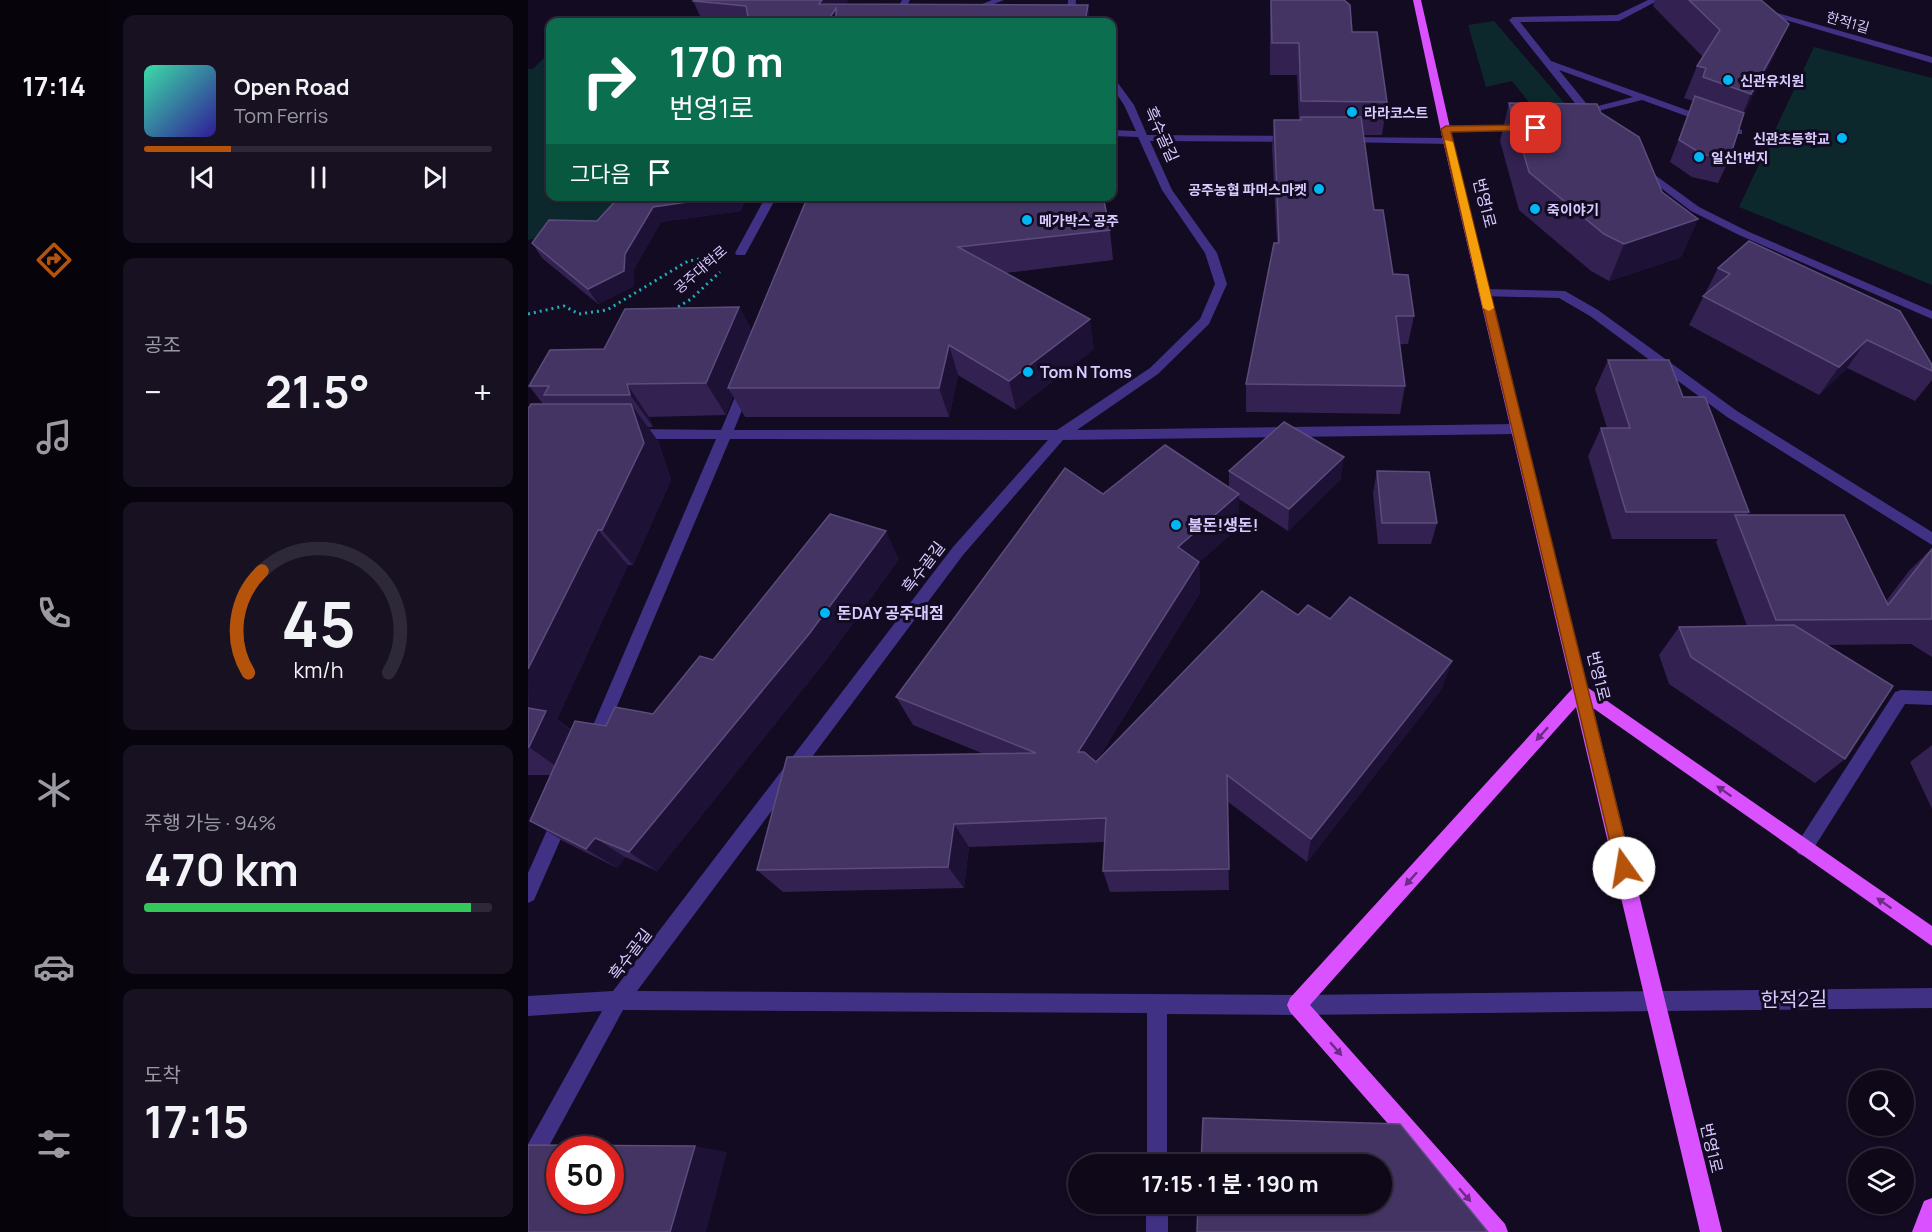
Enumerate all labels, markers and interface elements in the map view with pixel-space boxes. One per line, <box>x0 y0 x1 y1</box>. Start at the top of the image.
street label: 한적1길 <box>1824 7 1872 37</box>
text: 170 m <box>669 32 784 90</box>
icon: right <box>570 42 648 120</box>
text: 17:14 <box>22 67 86 104</box>
place label: 신관유치원 <box>1740 71 1804 90</box>
text: Open Road <box>234 72 349 102</box>
marker: 신관유치원 <box>1721 73 1735 87</box>
text: 번영1로 <box>669 89 754 126</box>
text: Tom Ferris <box>234 102 328 129</box>
pin <box>1510 102 1561 153</box>
street label: 흑수골길 <box>1140 103 1184 165</box>
place label: 라라코스트 <box>1364 103 1429 122</box>
marker: 라라코스트 <box>1345 105 1359 119</box>
icon: arrive <box>1519 111 1552 144</box>
place label: 신관초등학교 <box>1753 129 1830 148</box>
marker: 신관초등학교 <box>1835 131 1849 145</box>
place label: 일신1번지 <box>1711 148 1769 167</box>
marker: 일신1번지 <box>1692 150 1706 164</box>
icon: arrive <box>643 156 676 189</box>
text: 그다음 <box>570 159 631 189</box>
icon: previous <box>186 161 219 194</box>
icon: pause <box>302 161 335 194</box>
icon: next <box>418 161 451 194</box>
street label: 번영1로 <box>1468 176 1502 230</box>
place label: 공주농협 파머스마켓 <box>1188 180 1307 199</box>
marker: 공주농협 파머스마켓 <box>1312 182 1326 196</box>
place label: 죽이야기 <box>1547 200 1599 219</box>
marker: 죽이야기 <box>1528 202 1542 216</box>
place label: 메가박스 공주 <box>1039 211 1119 230</box>
marker: 메가박스 공주 <box>1020 213 1034 227</box>
icon: directions <box>33 239 75 281</box>
street label: 공주대학로 <box>669 241 731 297</box>
text: 공조 <box>144 331 181 358</box>
text: 21.5° <box>265 360 370 422</box>
place label: Tom N Toms <box>1040 361 1132 383</box>
marker: Tom N Toms <box>1021 365 1035 379</box>
text: − <box>144 369 162 414</box>
text: + <box>473 369 492 414</box>
icon: music <box>33 416 75 458</box>
place label: 불돈!생돈! <box>1188 514 1258 536</box>
marker: 불돈!생돈! <box>1169 518 1183 532</box>
street label: 흑수골길 <box>896 537 950 597</box>
text: 45 <box>281 580 355 666</box>
icon: phone <box>33 592 75 634</box>
place label: 돈DAY 공주대점 <box>837 602 944 624</box>
marker: 돈DAY 공주대점 <box>818 606 832 620</box>
street label: 번영1로 <box>1582 649 1616 703</box>
text: km/h <box>293 655 343 684</box>
one-way arrow <box>1536 726 1549 741</box>
icon: climate <box>33 769 75 811</box>
one-way arrow <box>1717 785 1733 797</box>
text: 주행 가능 · 94% <box>144 809 276 836</box>
position arrow <box>1592 836 1656 900</box>
text: 470 km <box>144 838 299 900</box>
one-way arrow <box>1405 871 1418 886</box>
one-way arrow <box>1877 897 1893 909</box>
street label: 흑수골길 <box>603 924 657 984</box>
icon: car <box>33 946 75 988</box>
street label: 한적2길 <box>1760 985 1828 1013</box>
one-way arrow <box>1329 1041 1342 1056</box>
text: 도착 <box>144 1061 181 1088</box>
map controls <box>1848 1070 1914 1214</box>
button: search <box>1848 1070 1914 1136</box>
text: 17:15 <box>144 1090 249 1152</box>
street label: 번영1로 <box>1696 1121 1728 1175</box>
icon: filters <box>33 1123 75 1165</box>
speed limit sign: 50 <box>546 1136 624 1214</box>
button: layers <box>1848 1148 1914 1214</box>
text: 17:15 · 1 분 · 190 m <box>1142 1169 1319 1199</box>
one-way arrow <box>1458 1187 1471 1202</box>

